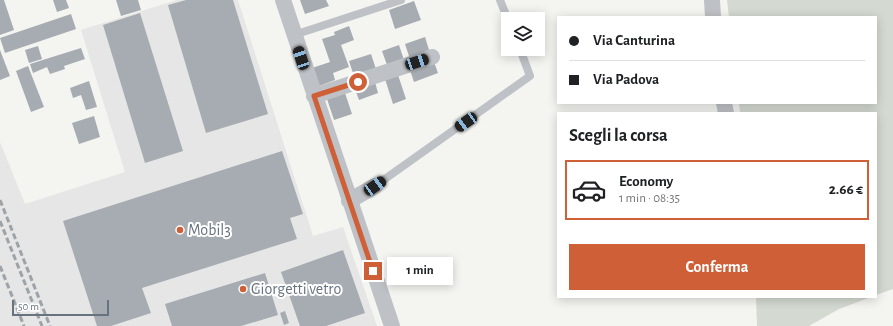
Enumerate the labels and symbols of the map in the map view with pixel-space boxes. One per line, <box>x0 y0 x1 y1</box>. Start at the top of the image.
car <box>292 45 310 71</box>
car <box>404 53 430 71</box>
route start <box>349 73 367 91</box>
car <box>453 110 479 134</box>
car <box>362 174 388 198</box>
place label: Mobil3 <box>188 222 231 238</box>
marker: Mobil3 <box>175 225 185 235</box>
callout: 1 min <box>387 257 453 285</box>
route end <box>364 262 382 280</box>
place label: Giorgetti vetro <box>251 281 341 297</box>
marker: Giorgetti vetro <box>238 284 248 294</box>
scale bar <box>12 298 109 317</box>

